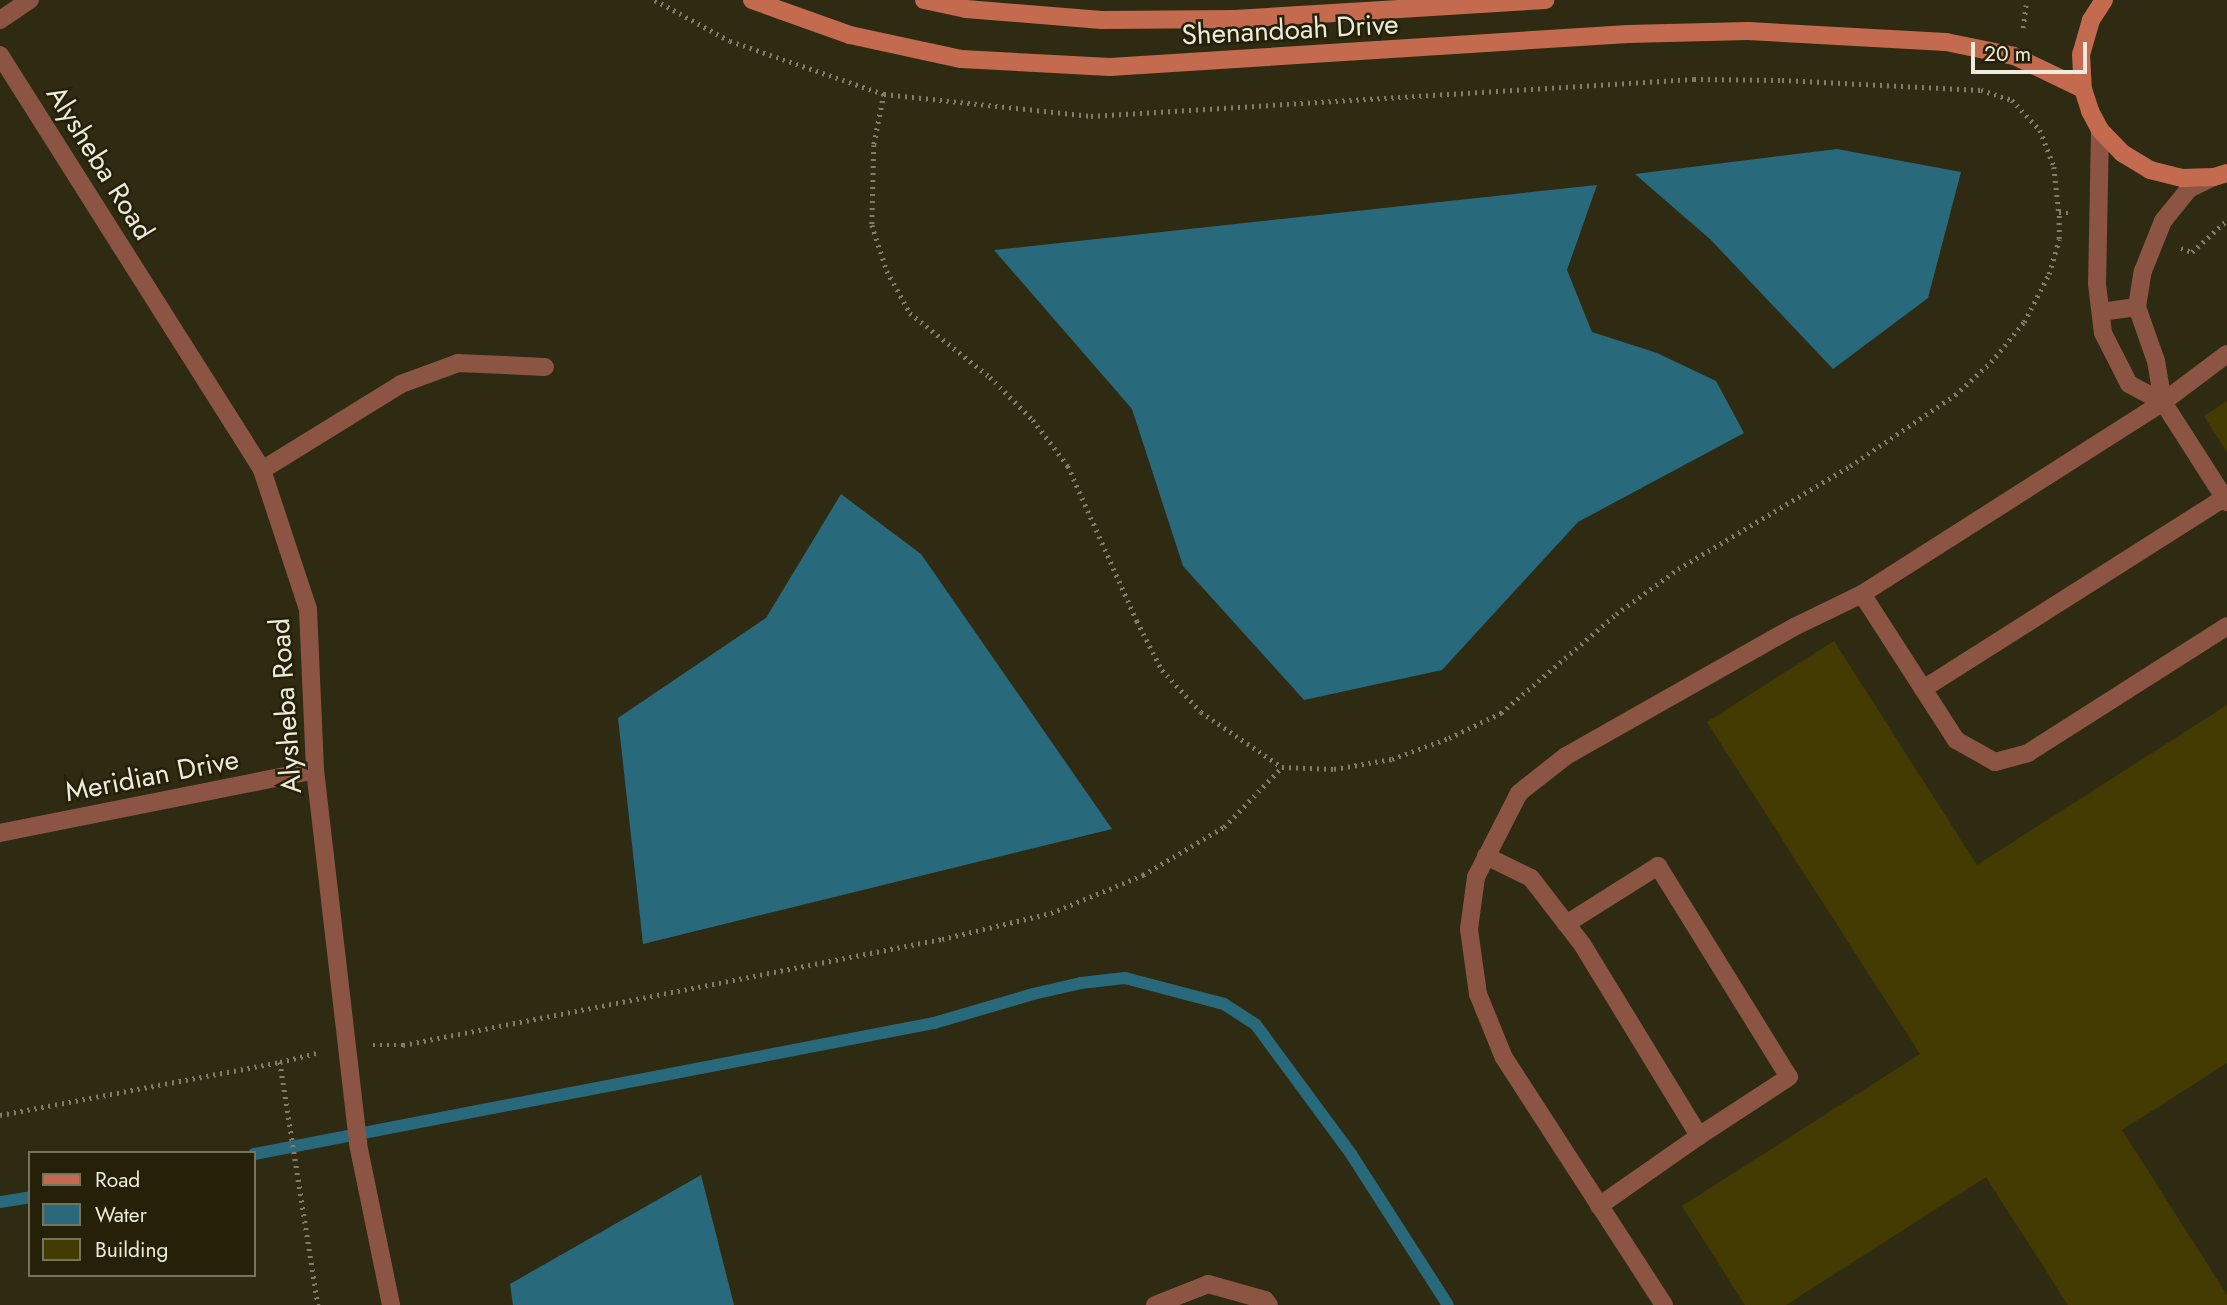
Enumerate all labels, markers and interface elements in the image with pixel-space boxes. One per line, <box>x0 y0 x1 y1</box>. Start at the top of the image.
street label: Shenandoah Drive <box>1181 8 1399 52</box>
scale bar <box>1975 28 2090 72</box>
text: 20 m <box>1984 39 2031 69</box>
street label: Alysheba Road <box>39 80 161 246</box>
street label: Alysheba Road <box>263 617 309 795</box>
street label: Meridian Drive <box>62 743 242 809</box>
legend <box>28 1151 256 1277</box>
text: Road <box>95 1165 140 1195</box>
text: Water <box>95 1200 147 1230</box>
text: Building <box>95 1235 168 1265</box>

